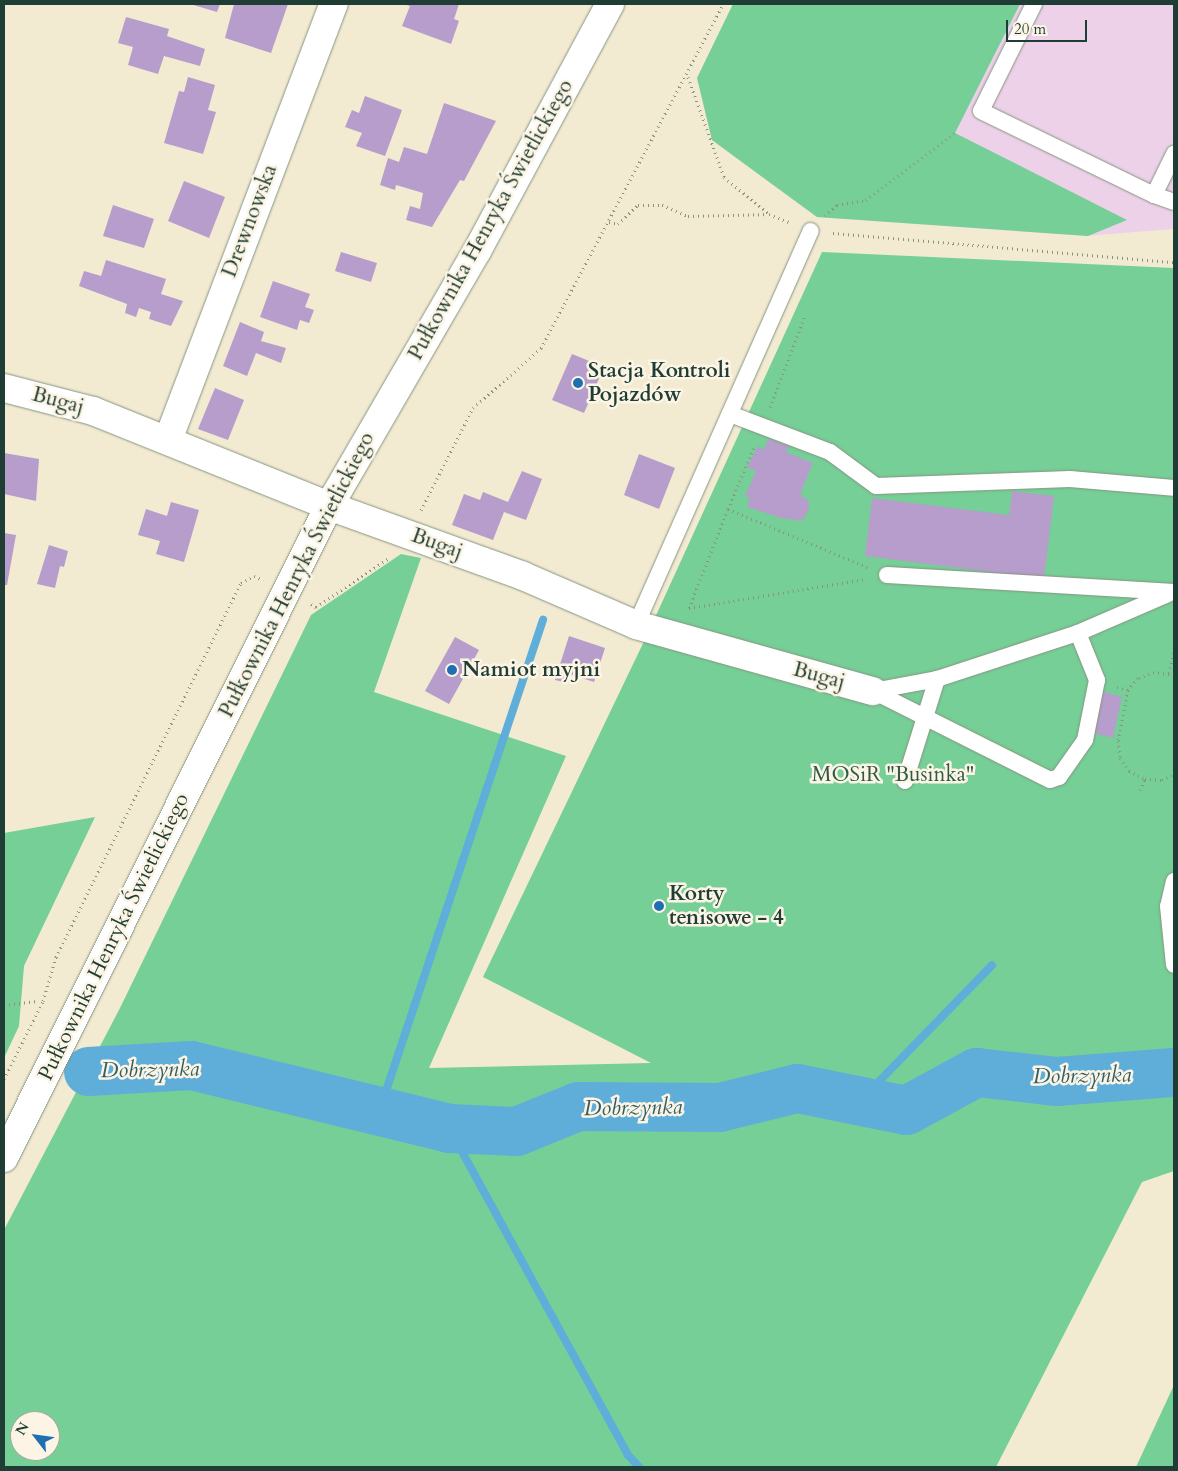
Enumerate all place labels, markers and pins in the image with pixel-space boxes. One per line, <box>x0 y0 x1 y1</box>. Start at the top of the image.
place label: Stacja Kontroli Pojazdów <box>588 358 731 408</box>
marker: Stacja Kontroli Pojazdów <box>572 377 584 389</box>
place label: Namiot myjni <box>462 657 600 683</box>
marker: Namiot myjni <box>446 664 458 676</box>
place label: Korty tenisowe - 4 <box>669 881 784 931</box>
marker: Korty tenisowe - 4 <box>653 900 665 912</box>

